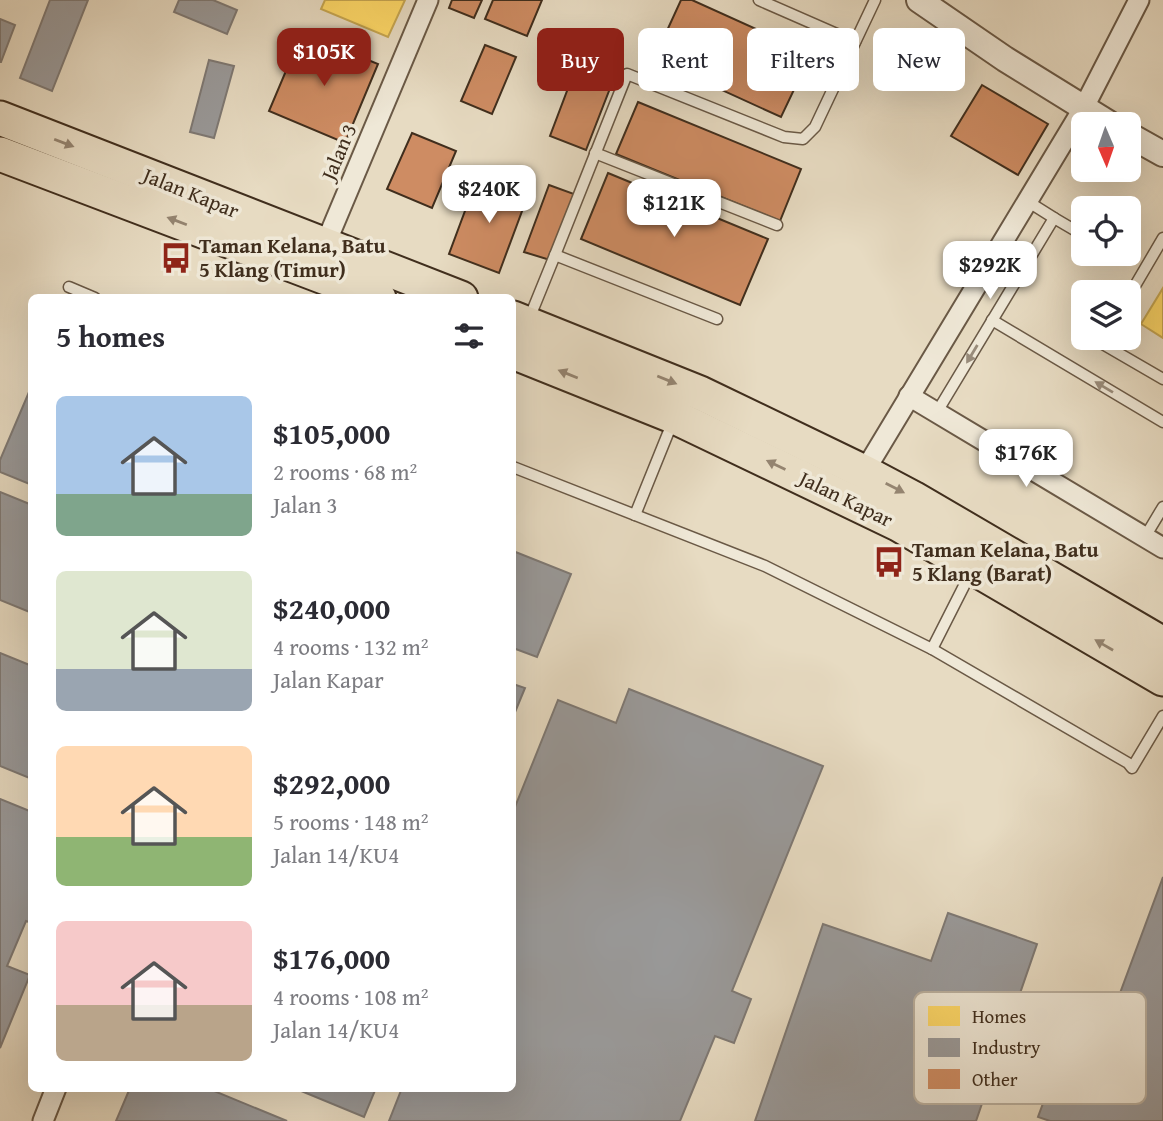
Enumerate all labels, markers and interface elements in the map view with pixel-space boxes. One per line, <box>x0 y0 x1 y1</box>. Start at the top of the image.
pin: $105K <box>275 28 373 88</box>
chip: Buy <box>537 28 624 91</box>
chip: Rent <box>638 28 733 91</box>
chip: Filters <box>747 28 859 91</box>
chip: New <box>873 28 965 91</box>
text: $105K <box>293 34 355 67</box>
north arrow <box>1071 112 1141 182</box>
map controls <box>1071 112 1141 350</box>
street label: Jalan 3 <box>312 119 364 188</box>
one-way arrow <box>53 137 74 148</box>
street label: Jalan Kapar <box>136 158 244 226</box>
pin: $240K <box>440 166 538 225</box>
text: $240K <box>458 171 520 204</box>
pin: $121K <box>625 180 723 239</box>
text: $121K <box>643 185 705 218</box>
button: locate <box>1071 196 1141 266</box>
one-way arrow <box>167 215 188 226</box>
place label: Taman Kelana, Batu 5 Klang (Timur) <box>199 230 385 285</box>
bus stop icon: Taman Kelana, Batu 5 Klang (Timur) <box>159 241 193 275</box>
pin: $292K <box>941 242 1039 301</box>
text: $292K <box>959 247 1021 280</box>
button: layers <box>1071 280 1141 350</box>
text: 5 homes <box>56 314 165 358</box>
icon: filters <box>450 317 488 355</box>
one-way arrow <box>966 344 979 363</box>
one-way arrow <box>557 368 578 379</box>
one-way arrow <box>657 375 678 386</box>
one-way arrow <box>1095 381 1114 393</box>
text: $105,000 <box>273 411 390 455</box>
icon: home <box>112 424 196 508</box>
pin: $176K <box>977 430 1075 489</box>
text: $176K <box>995 435 1057 468</box>
text: 2 rooms · 68 m² <box>273 455 417 488</box>
one-way arrow <box>766 460 786 471</box>
street label: Jalan Kapar <box>791 461 899 535</box>
one-way arrow <box>885 482 905 494</box>
text: Jalan 3 <box>273 488 338 521</box>
place label: Taman Kelana, Batu 5 Klang (Barat) <box>912 534 1098 589</box>
bus stop icon: Taman Kelana, Batu 5 Klang (Barat) <box>872 545 906 579</box>
text: $240,000 <box>273 586 390 630</box>
icon: home <box>112 599 196 683</box>
text: 4 rooms · 132 m² <box>273 630 428 663</box>
one-way arrow <box>1095 639 1114 651</box>
text: Jalan Kapar <box>273 663 384 696</box>
text: $292,000 <box>273 761 390 805</box>
icon: home <box>112 774 196 858</box>
text: 5 rooms · 148 m² <box>273 805 428 838</box>
text: Jalan 14/KU4 <box>273 838 399 871</box>
text: $176,000 <box>273 936 390 980</box>
icon: home <box>112 949 196 1033</box>
text: 4 rooms · 108 m² <box>273 980 428 1013</box>
legend <box>914 992 1146 1104</box>
text: Homes <box>972 1002 1026 1030</box>
text: Jalan 14/KU4 <box>273 1013 399 1046</box>
text: Industry <box>972 1033 1041 1061</box>
text: Other <box>972 1065 1018 1093</box>

